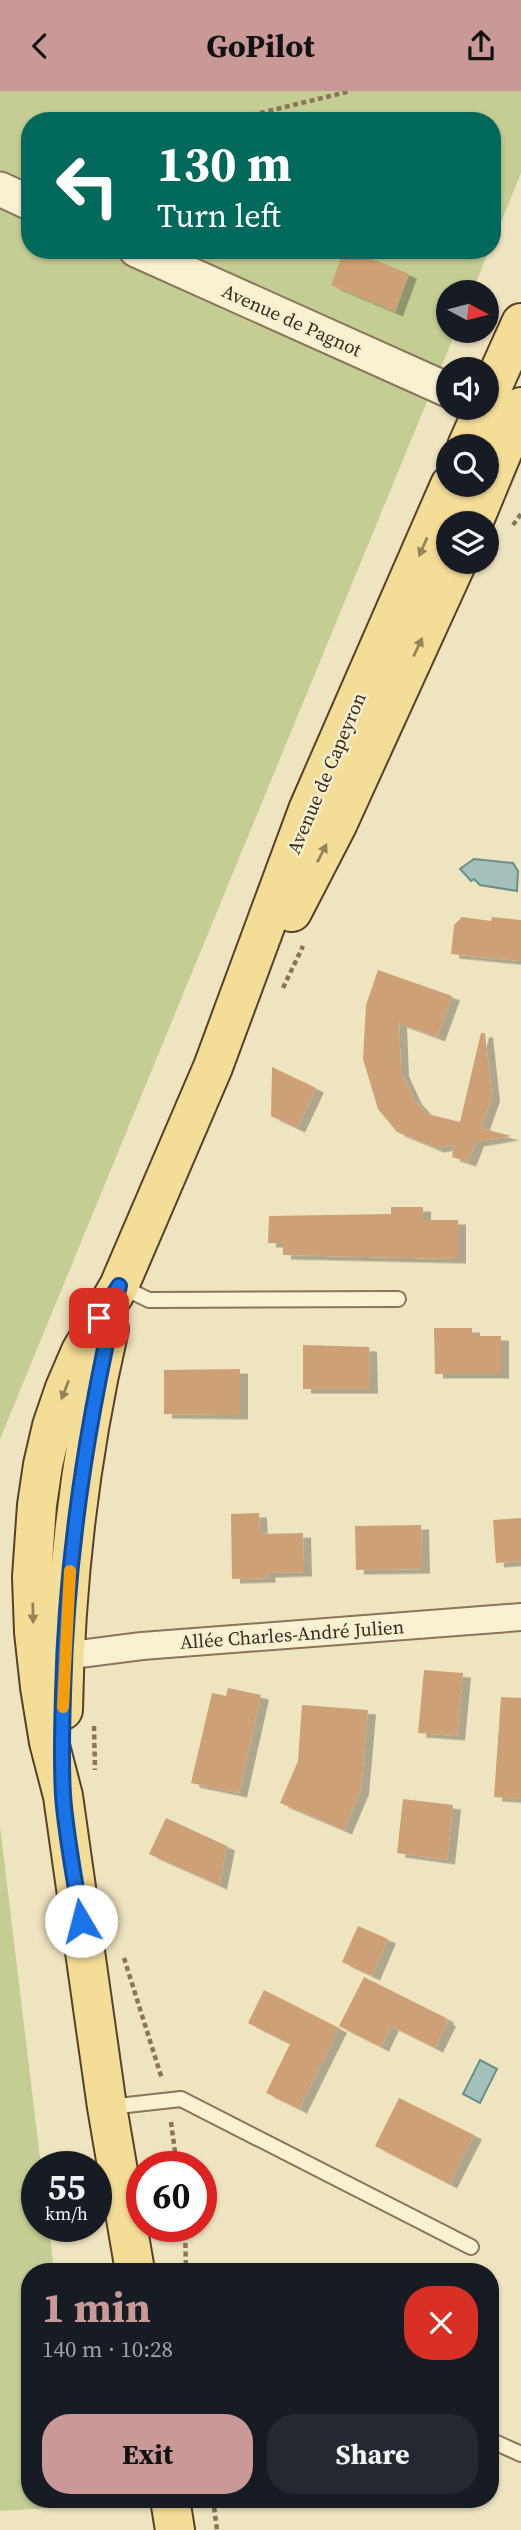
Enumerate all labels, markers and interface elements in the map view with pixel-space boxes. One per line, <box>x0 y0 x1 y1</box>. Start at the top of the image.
text: GoPilot <box>206 24 315 68</box>
icon: back <box>21 27 59 65</box>
icon: share <box>462 27 500 65</box>
text: 130 m <box>157 130 292 197</box>
icon: left <box>42 140 133 231</box>
text: Turn left <box>157 194 281 238</box>
street label: Avenue de Pagnot <box>218 278 367 363</box>
north arrow <box>436 280 499 343</box>
map controls <box>436 280 499 574</box>
button: sound <box>436 357 499 420</box>
button: search <box>436 434 499 497</box>
button: layers <box>436 511 499 574</box>
one-way arrow <box>417 537 428 558</box>
one-way arrow <box>412 637 424 657</box>
street label: Avenue de Capeyron <box>280 688 372 858</box>
one-way arrow <box>317 843 328 863</box>
pin <box>69 1288 129 1348</box>
icon: arrive <box>80 1299 118 1337</box>
one-way arrow <box>59 1379 70 1400</box>
one-way arrow <box>28 1602 39 1624</box>
street label: Allée Charles-André Julien <box>179 1613 405 1655</box>
position arrow <box>44 1884 118 1958</box>
speed limit sign: 60 <box>126 2151 217 2242</box>
text: 55 <box>48 2163 85 2211</box>
text: km/h <box>45 2201 88 2226</box>
text: 1 min <box>42 2278 151 2336</box>
button: close <box>404 2286 478 2360</box>
text: 140 m · 10:28 <box>42 2333 173 2365</box>
button: Exit <box>42 2414 253 2494</box>
button: Share <box>267 2414 478 2494</box>

